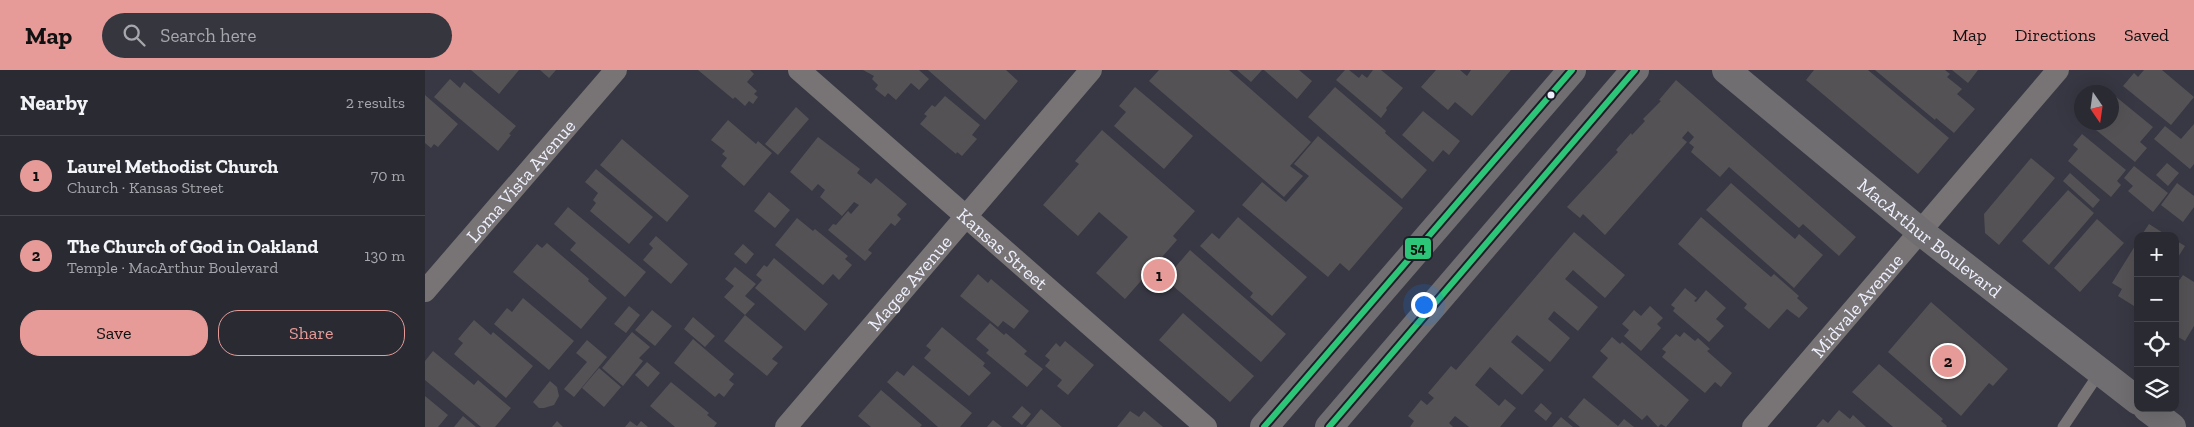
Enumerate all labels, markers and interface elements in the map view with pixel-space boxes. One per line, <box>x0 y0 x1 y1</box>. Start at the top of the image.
search box <box>102 13 452 58</box>
text: Map <box>25 21 72 50</box>
icon: search <box>120 21 148 49</box>
text: Search here <box>160 24 257 47</box>
text: Map <box>1952 24 1987 46</box>
text: Directions <box>2015 24 2096 46</box>
text: Saved <box>2124 24 2169 46</box>
north arrow <box>2074 85 2119 130</box>
text: Nearby <box>20 90 88 115</box>
unlabelled marker <box>1546 90 1556 100</box>
text: 2 results <box>346 93 405 112</box>
street label: Loma Vista Avenue <box>461 114 580 247</box>
text: Laurel Methodist Church <box>67 155 278 178</box>
text: 1 <box>33 166 39 185</box>
text: 70 m <box>371 166 405 185</box>
street label: MacArthur Boulevard <box>1853 173 2007 303</box>
text: Church · Kansas Street <box>67 178 224 197</box>
street label: Kansas Street <box>953 203 1053 294</box>
street label: Magee Avenue <box>862 230 957 335</box>
map controls <box>2134 232 2179 412</box>
button: + <box>2134 232 2179 277</box>
text: The Church of God in Oakland <box>67 235 318 258</box>
line badge: 54 <box>1404 237 1432 260</box>
text: 54 <box>1410 240 1426 257</box>
text: 2 <box>32 246 40 265</box>
text: 130 m <box>364 246 405 265</box>
street label: Midvale Avenue <box>1806 249 1908 362</box>
pin: 1 <box>1143 256 1175 294</box>
text: Temple · MacArthur Boulevard <box>67 258 278 277</box>
button: − <box>2134 277 2179 322</box>
your location <box>1411 292 1437 318</box>
button: Save <box>20 310 208 356</box>
button: Share <box>218 310 405 356</box>
button: locate <box>2134 322 2179 367</box>
pin: 2 <box>1932 342 1964 380</box>
button: layers <box>2134 367 2179 412</box>

